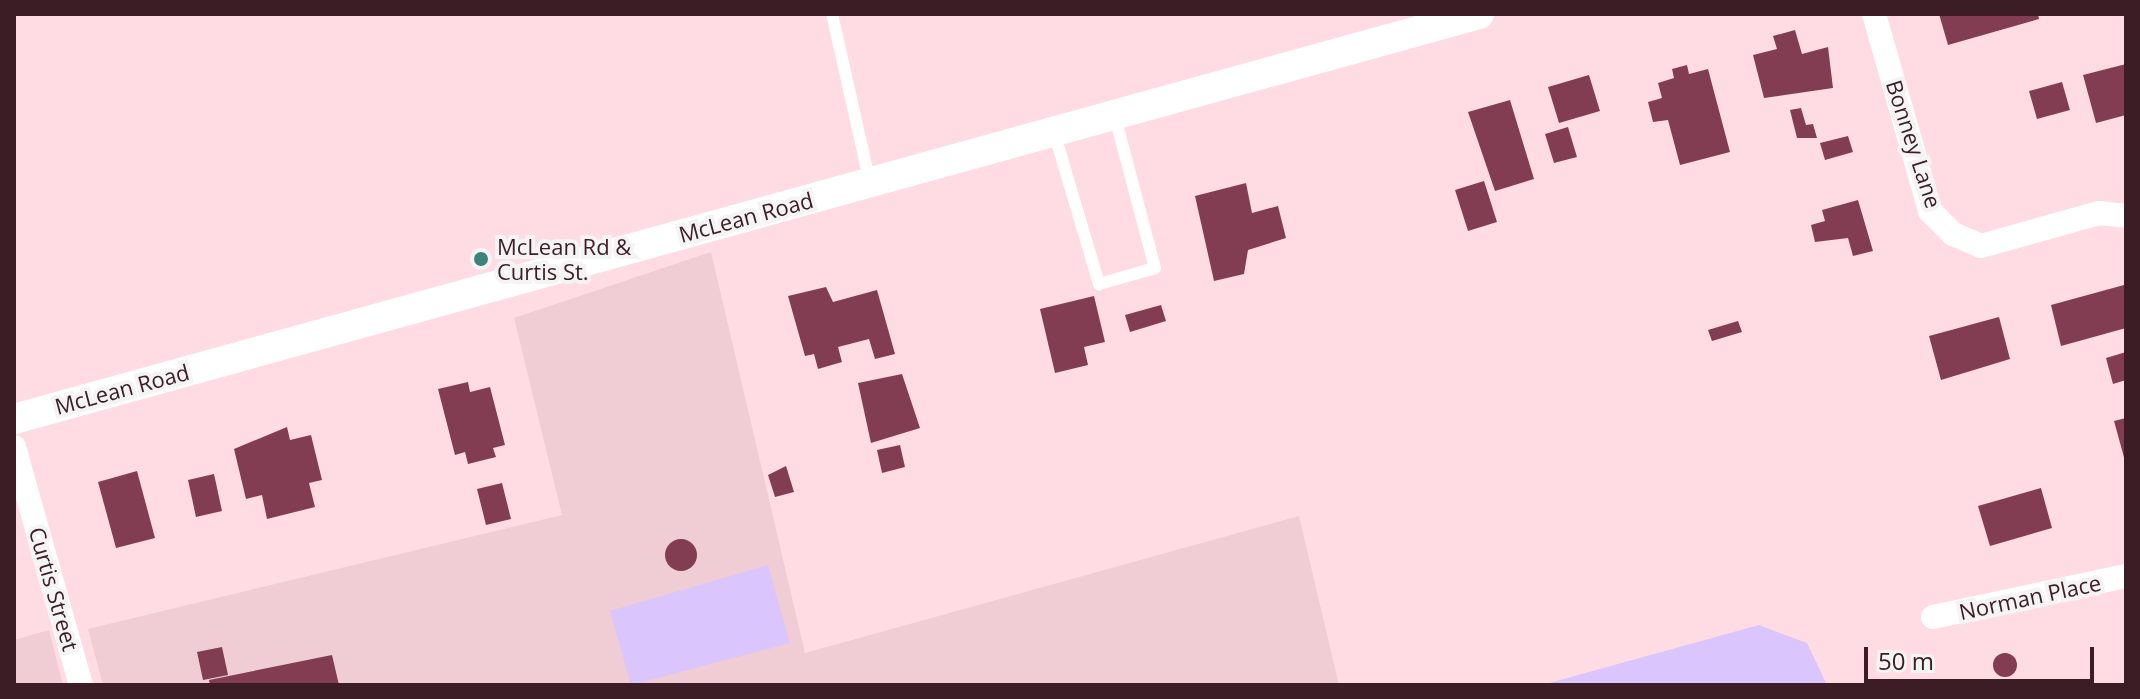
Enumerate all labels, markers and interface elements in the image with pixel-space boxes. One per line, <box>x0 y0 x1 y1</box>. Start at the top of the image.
street label: Bonney Lane <box>1881 77 1947 211</box>
street label: McLean Road <box>676 186 816 248</box>
place label: McLean Rd & Curtis St. <box>497 233 631 284</box>
marker: McLean Rd & Curtis St. <box>472 250 490 268</box>
street label: McLean Road <box>52 358 192 420</box>
street label: Curtis Street <box>24 524 84 654</box>
street label: Norman Place <box>1957 569 2103 625</box>
scale bar <box>1868 631 2098 681</box>
text: 50 m <box>1878 644 1934 677</box>

